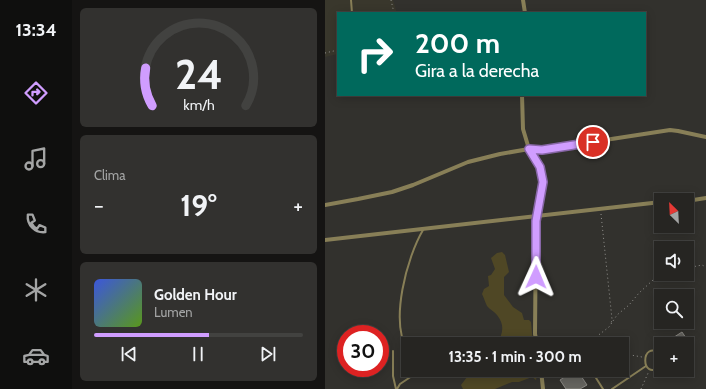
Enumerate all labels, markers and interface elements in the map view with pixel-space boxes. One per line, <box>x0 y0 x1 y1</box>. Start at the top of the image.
text: 13:34 <box>15 19 57 41</box>
text: 200 m <box>415 26 500 60</box>
icon: right <box>349 28 401 80</box>
text: 24 <box>175 48 222 98</box>
text: Gira a la derecha <box>415 60 539 82</box>
icon: directions <box>22 79 50 107</box>
text: km/h <box>183 95 214 113</box>
pin <box>576 125 610 159</box>
icon: arrive <box>582 131 604 153</box>
icon: music <box>22 145 50 173</box>
text: Clima <box>94 167 125 183</box>
text: 19° <box>180 187 217 224</box>
text: − <box>94 192 104 219</box>
text: + <box>293 192 303 219</box>
north arrow <box>654 193 694 233</box>
map controls <box>654 193 694 377</box>
icon: phone <box>22 210 50 238</box>
button: sound <box>654 241 694 281</box>
position arrow <box>515 256 557 298</box>
icon: climate <box>22 276 50 304</box>
text: Golden Hour <box>154 286 237 304</box>
button: search <box>654 289 694 329</box>
text: Lumen <box>154 304 193 320</box>
speed limit sign: 30 <box>337 325 389 377</box>
button: + <box>654 337 694 377</box>
icon: car <box>22 342 50 370</box>
icon: previous <box>118 343 140 365</box>
icon: pause <box>187 343 209 365</box>
icon: next <box>257 343 279 365</box>
text: 13:35 · 1 min · 300 m <box>448 348 582 366</box>

